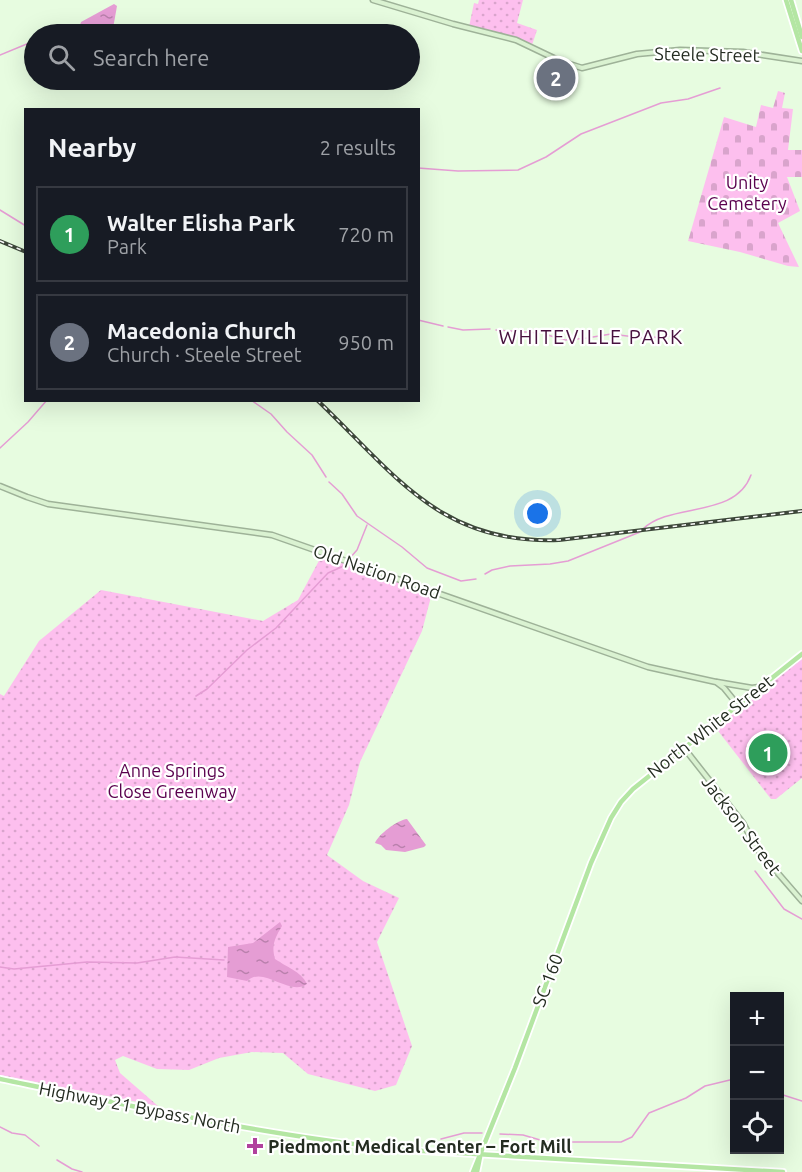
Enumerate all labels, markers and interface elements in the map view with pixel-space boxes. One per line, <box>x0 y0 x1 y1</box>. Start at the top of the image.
search box <box>24 24 420 90</box>
icon: search <box>45 41 78 74</box>
street label: Steele Street <box>654 43 760 65</box>
text: Search here <box>93 45 209 70</box>
pin: 2 <box>536 56 576 100</box>
text: Nearby <box>48 133 136 162</box>
text: 2 results <box>320 136 396 159</box>
park label: Unity Cemetery <box>707 172 787 213</box>
text: Walter Elisha Park <box>107 210 295 235</box>
text: 1 <box>64 223 75 246</box>
text: 720 m <box>338 223 394 246</box>
text: Park <box>107 235 147 258</box>
text: Macedonia Church <box>107 318 296 343</box>
district label: WHITEVILLE PARK <box>498 325 684 348</box>
text: 2 <box>64 331 75 354</box>
text: 950 m <box>338 331 394 354</box>
text: Church · Steele Street <box>107 343 302 366</box>
your location <box>523 499 552 528</box>
street label: Old Nation Road <box>311 540 443 602</box>
street label: North White Street <box>643 671 777 781</box>
pin: 1 <box>748 730 788 776</box>
park label: Anne Springs Close Greenway <box>108 760 237 801</box>
street label: Jackson Street <box>698 772 786 878</box>
street label: SC 160 <box>528 951 566 1009</box>
map controls <box>730 992 784 1154</box>
button: + <box>730 992 784 1046</box>
button: − <box>730 1046 784 1100</box>
street label: Highway 21 Bypass North <box>37 1078 243 1136</box>
button: locate <box>730 1100 784 1154</box>
place label: Piedmont Medical Center – Fort Mill <box>268 1136 572 1156</box>
marker: Piedmont Medical Center – Fort Mill <box>246 1137 264 1155</box>

